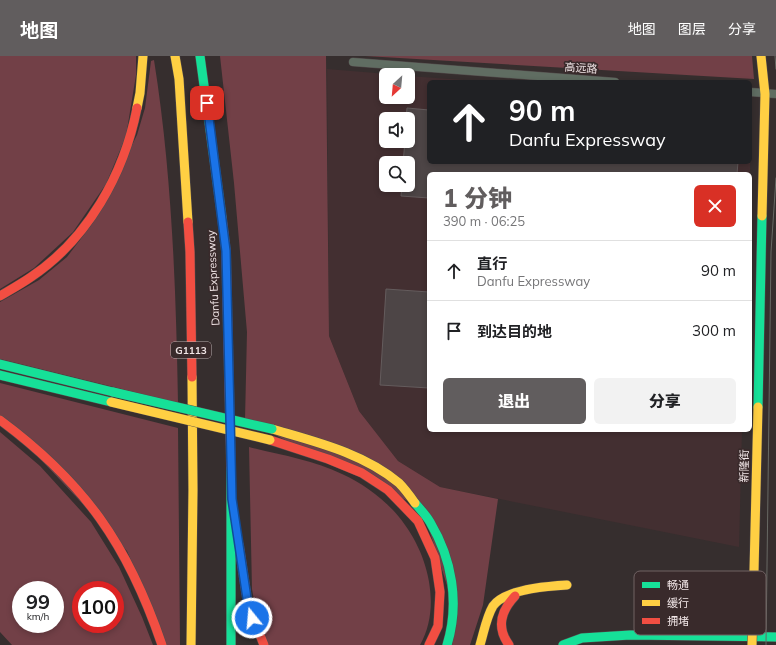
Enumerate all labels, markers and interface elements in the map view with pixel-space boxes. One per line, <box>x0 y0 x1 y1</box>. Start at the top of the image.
text: 地图 <box>20 18 58 42</box>
text: 地图 <box>628 20 656 38</box>
text: 图层 <box>678 20 706 38</box>
text: 分享 <box>728 20 756 38</box>
street label: 高远路 <box>564 60 598 76</box>
north arrow <box>379 68 415 104</box>
map controls <box>379 68 415 192</box>
pin <box>190 86 224 120</box>
icon: arrive <box>196 92 218 114</box>
text: 90 m <box>509 93 575 128</box>
icon: ahead <box>443 96 495 148</box>
button: sound <box>379 112 415 148</box>
text: Danfu Expressway <box>509 128 666 151</box>
button: search <box>379 156 415 192</box>
text: 1 分钟 <box>443 183 512 213</box>
button: close <box>694 185 736 227</box>
text: 390 m · 06:25 <box>443 213 525 229</box>
street label: Danfu Expressway <box>203 230 222 326</box>
text: 直行 <box>477 254 507 273</box>
icon: ahead <box>443 260 465 282</box>
text: 90 m <box>701 261 736 280</box>
text: Danfu Expressway <box>477 273 590 289</box>
icon: arrive <box>443 320 465 342</box>
text: 300 m <box>692 321 736 340</box>
text: 到达目的地 <box>477 322 552 341</box>
road number: G1113 <box>171 342 211 358</box>
button: 退出 <box>443 378 586 424</box>
button: 分享 <box>594 378 736 424</box>
street label: 新隆街 <box>737 449 751 483</box>
legend <box>634 571 766 635</box>
text: 畅通 <box>667 578 689 592</box>
speed limit sign: 100 <box>72 581 124 633</box>
text: 99 <box>26 589 50 614</box>
text: 缓行 <box>667 596 689 610</box>
position arrow <box>231 597 273 639</box>
text: km/h <box>27 610 49 623</box>
text: 拥堵 <box>667 614 689 628</box>

